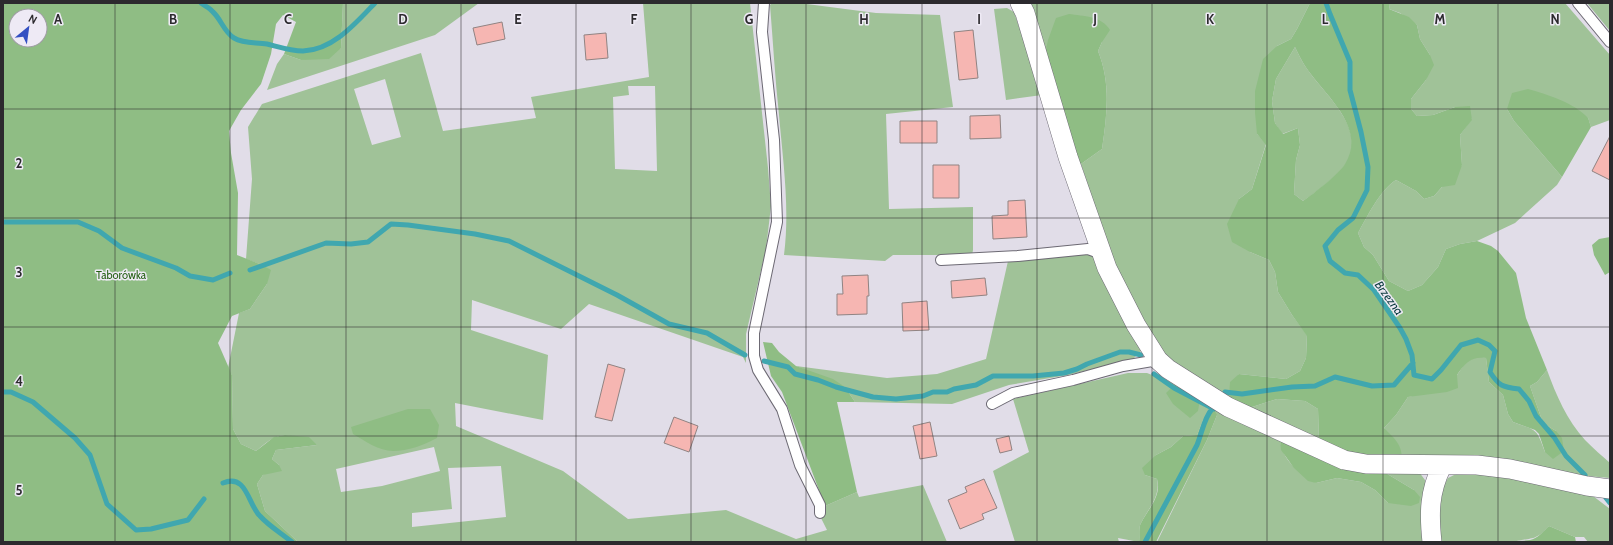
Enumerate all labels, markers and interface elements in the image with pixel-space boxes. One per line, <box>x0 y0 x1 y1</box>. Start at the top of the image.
north arrow <box>8 8 48 48</box>
text: N <box>26 11 40 27</box>
text: A <box>54 11 63 27</box>
text: B <box>169 11 177 27</box>
text: C <box>284 11 292 27</box>
text: D <box>398 11 408 27</box>
text: E <box>514 11 522 27</box>
text: F <box>631 11 638 27</box>
text: G <box>745 11 754 27</box>
text: H <box>859 11 869 27</box>
text: I <box>977 11 981 27</box>
text: J <box>1092 11 1097 27</box>
text: K <box>1206 11 1215 27</box>
text: L <box>1322 11 1329 27</box>
text: M <box>1435 11 1446 27</box>
text: N <box>1550 11 1560 27</box>
text: 2 <box>16 155 23 171</box>
text: 3 <box>15 264 23 280</box>
park label: Taborówka <box>96 268 147 282</box>
water label: Brzezna <box>1372 278 1407 318</box>
text: 4 <box>15 373 23 389</box>
text: 5 <box>16 482 23 498</box>

